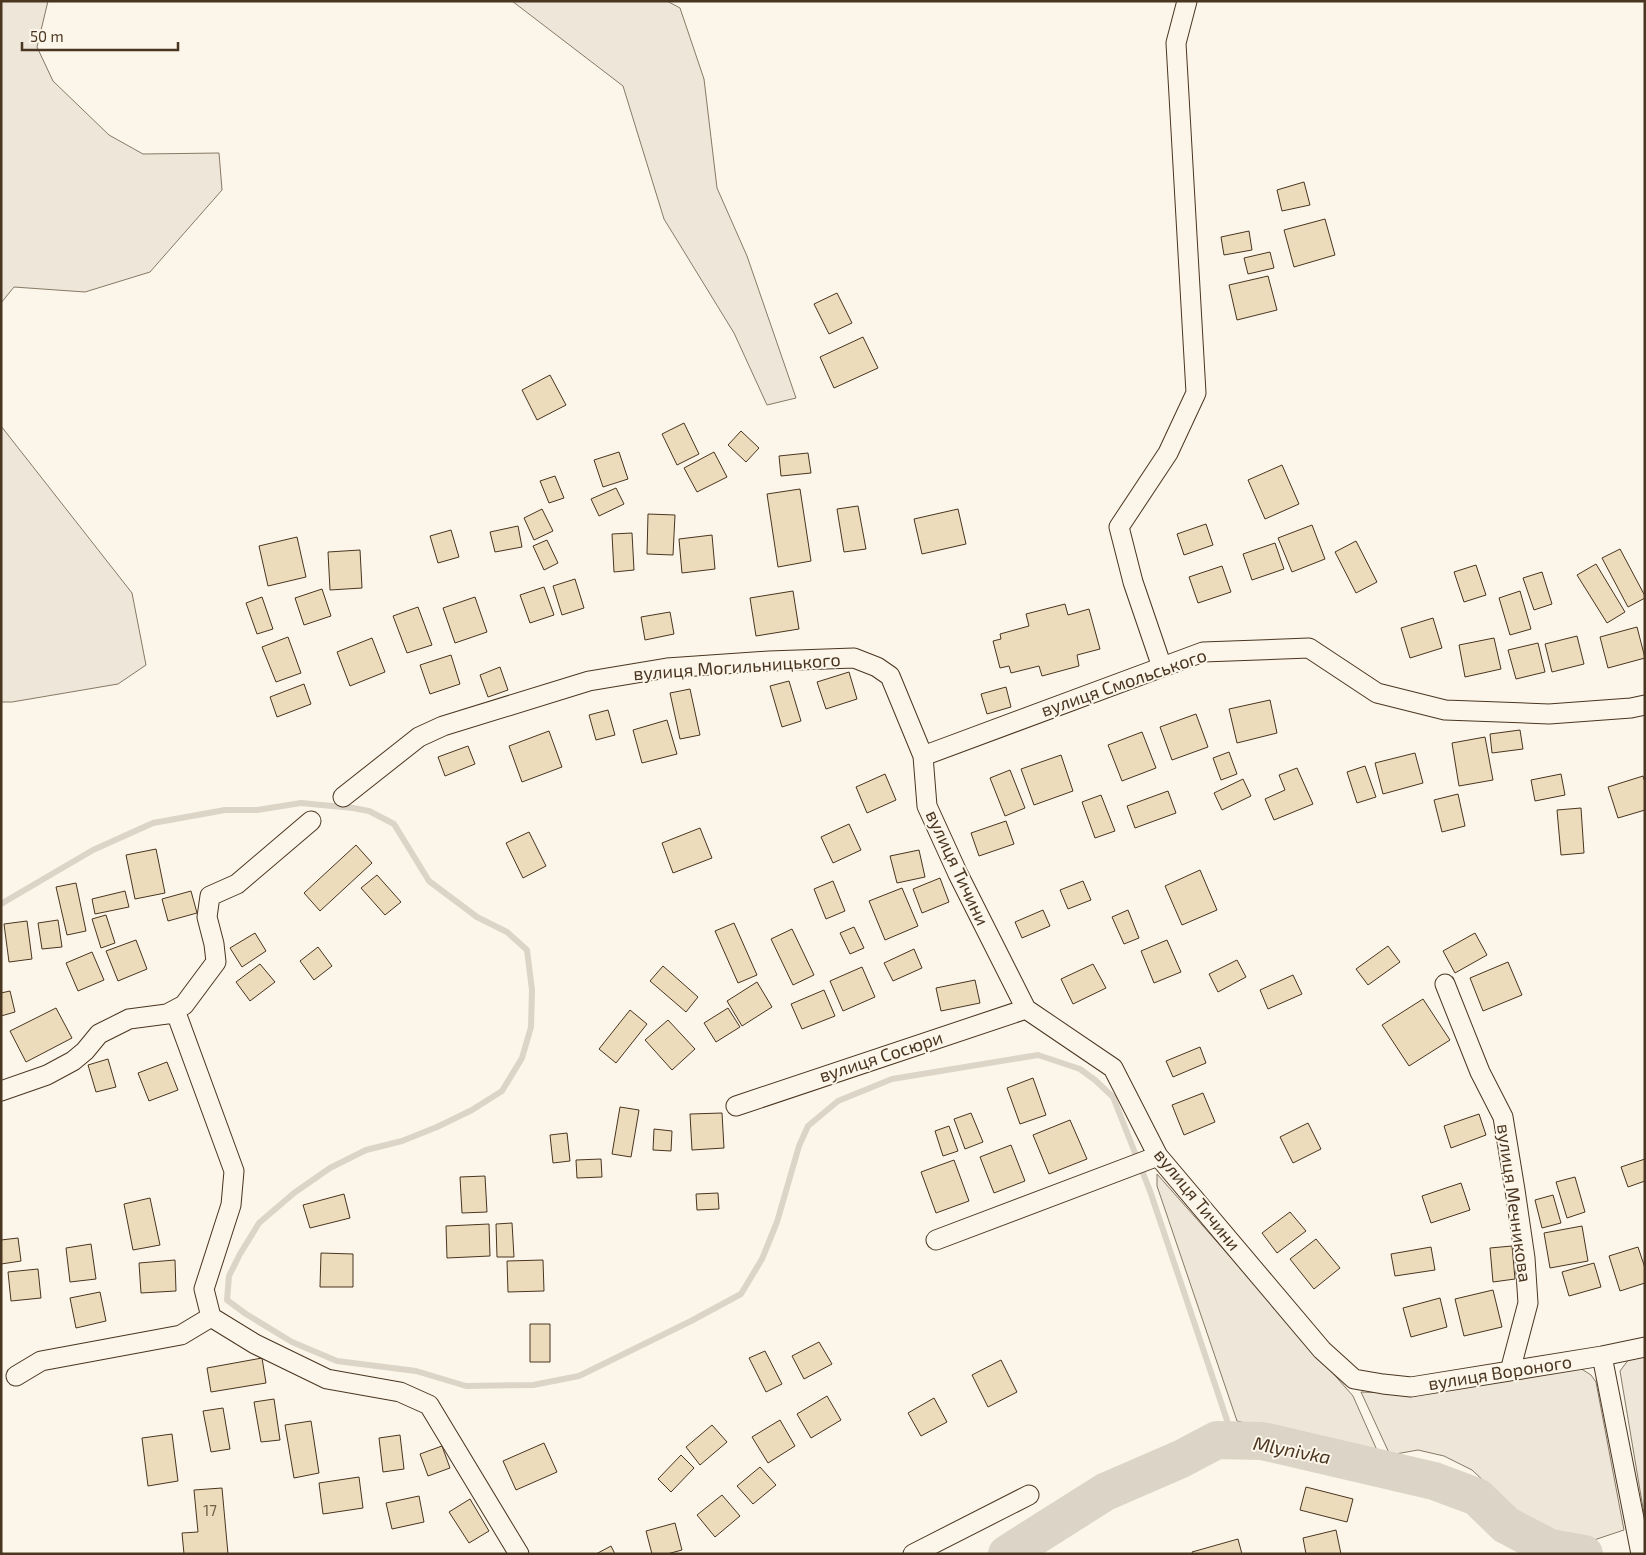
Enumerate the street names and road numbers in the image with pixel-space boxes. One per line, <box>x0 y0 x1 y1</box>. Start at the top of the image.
street label: вулиця Смольського <box>1038 643 1209 721</box>
street label: вулиця Могильницького <box>633 648 841 684</box>
street label: вулиця Тичини <box>922 806 994 929</box>
street label: вулиця Сосюри <box>816 1026 945 1086</box>
street label: вулиця Мечникова <box>1493 1122 1537 1284</box>
street label: вулиця Тичини <box>1150 1144 1246 1255</box>
street label: вулиця Вороного <box>1426 1350 1573 1394</box>

